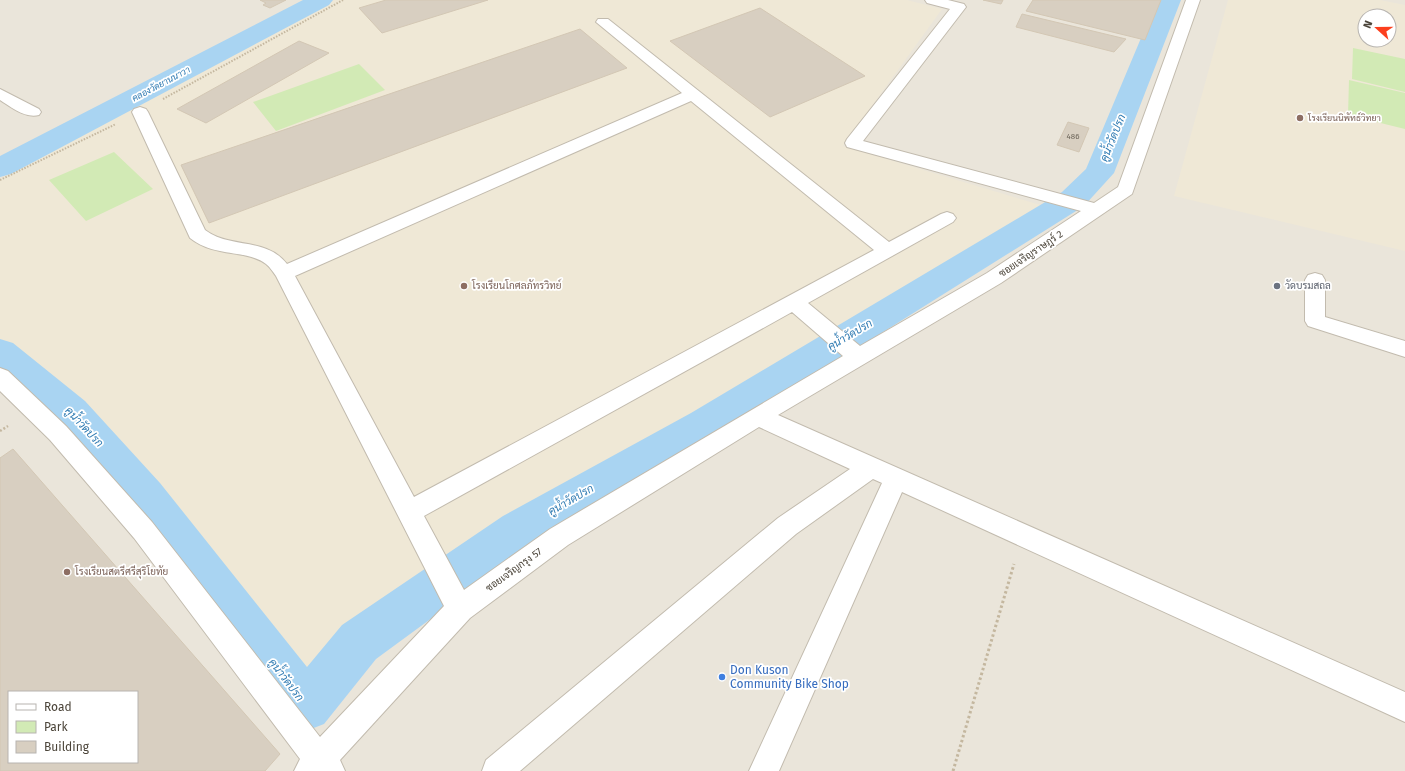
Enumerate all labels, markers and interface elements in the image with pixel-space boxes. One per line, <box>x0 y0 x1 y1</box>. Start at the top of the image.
north arrow <box>1357 8 1397 48</box>
text: N <box>1361 19 1376 30</box>
water label: คลองวัดยานนาวา <box>130 63 192 104</box>
water label: คูน้ำวัดปรก <box>1093 111 1129 164</box>
place label: โรงเรียนนิพัทธ์วิทยา <box>1307 112 1381 123</box>
marker: โรงเรียนนิพัทธ์วิทยา <box>1295 113 1305 123</box>
house number: 486 <box>1067 132 1079 141</box>
street label: ซอยเจริญราษฎร์ 2 <box>996 226 1066 281</box>
place label: โรงเรียนโกศลภัทรวิทย์ <box>471 278 562 292</box>
place label: วัดบรมสถล <box>1285 279 1331 292</box>
marker: โรงเรียนโกศลภัทรวิทย์ <box>459 281 469 291</box>
marker: วัดบรมสถล <box>1272 281 1282 291</box>
water label: คูน้ำวัดปรก <box>823 312 875 354</box>
water label: คูน้ำวัดปรก <box>61 401 109 450</box>
water label: คูน้ำวัดปรก <box>544 478 596 519</box>
street label: ซอยเจริญกรุง 57 <box>484 545 545 595</box>
place label: โรงเรียนสตรีศรีสุริโยทัย <box>74 565 168 579</box>
marker: โรงเรียนสตรีศรีสุริโยทัย <box>62 567 72 577</box>
water label: คูน้ำวัดปรก <box>265 653 310 704</box>
place label: Don Kuson Community Bike Shop <box>730 663 849 691</box>
marker: Don Kuson Community Bike Shop <box>717 672 727 682</box>
legend <box>8 691 138 763</box>
text: Road <box>44 700 72 714</box>
text: Park <box>44 720 68 734</box>
text: Building <box>44 740 90 754</box>

